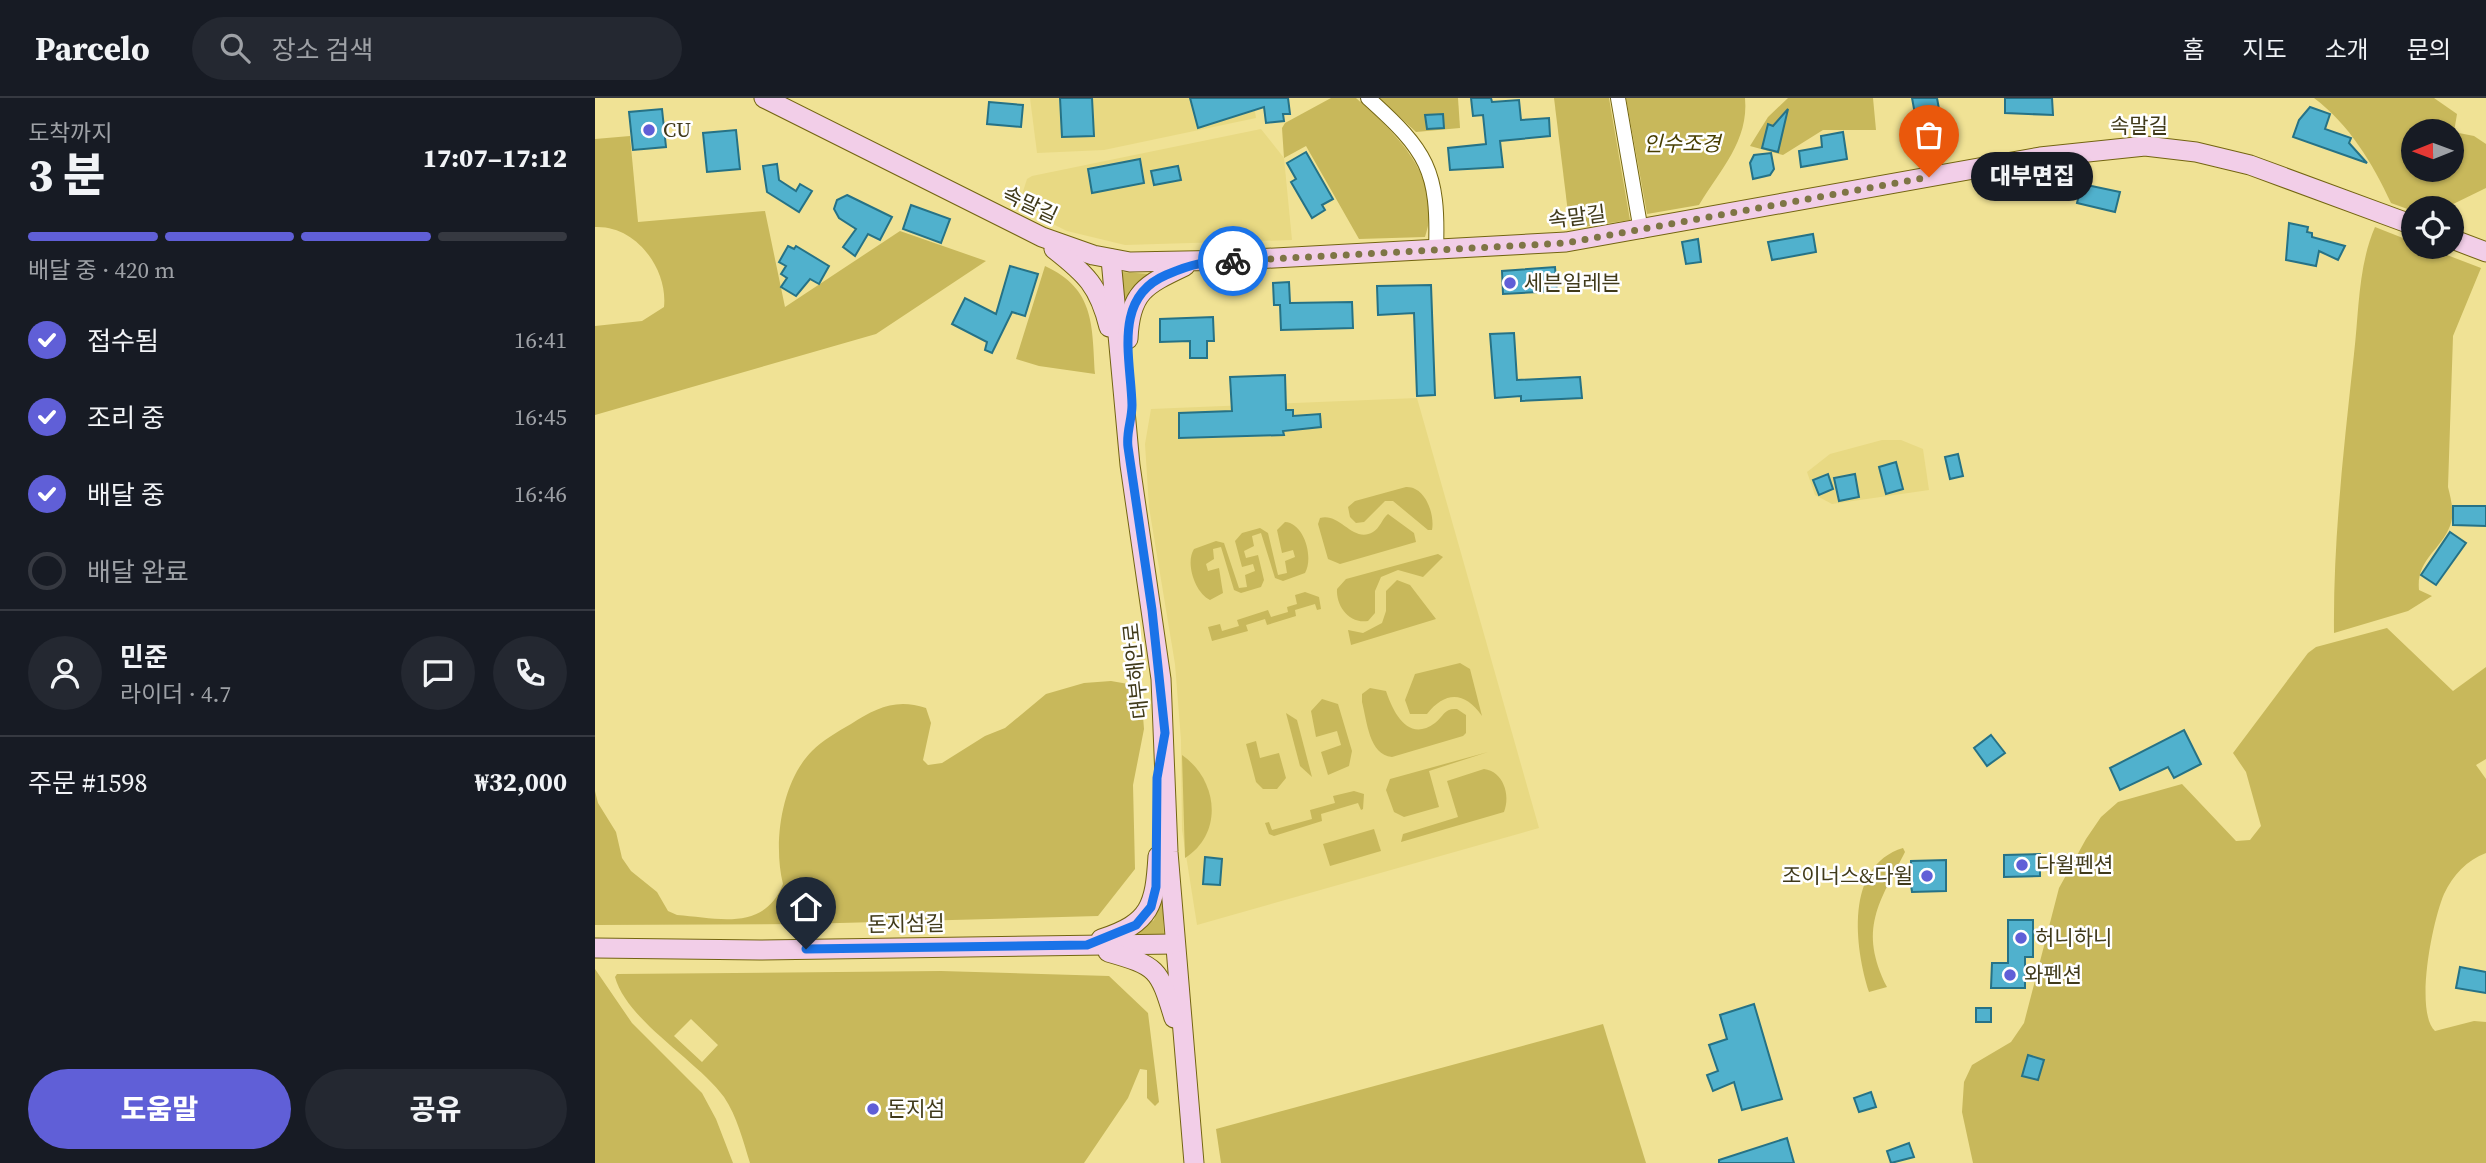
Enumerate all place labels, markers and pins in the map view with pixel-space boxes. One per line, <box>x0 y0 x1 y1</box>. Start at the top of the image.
pin <box>1899 105 1959 177</box>
place label: CU <box>663 115 691 144</box>
marker: CU <box>641 122 657 138</box>
callout: 대부면집 <box>1971 153 2093 202</box>
place label: 세븐일레븐 <box>1524 268 1621 297</box>
marker: 세븐일레븐 <box>1502 275 1518 291</box>
place label: 다윌펜션 <box>2036 850 2113 879</box>
marker: 다윌펜션 <box>2014 857 2030 873</box>
place label: 조이너스&다윌 <box>1782 861 1913 890</box>
marker: 조이너스&다윌 <box>1919 868 1935 884</box>
pin <box>776 877 836 949</box>
place label: 허니하니 <box>2035 923 2112 952</box>
marker: 허니하니 <box>2013 930 2029 946</box>
place label: 와펜션 <box>2024 960 2082 989</box>
marker: 와펜션 <box>2002 967 2018 983</box>
place label: 돈지섬 <box>887 1094 945 1123</box>
marker: 돈지섬 <box>865 1101 881 1117</box>

